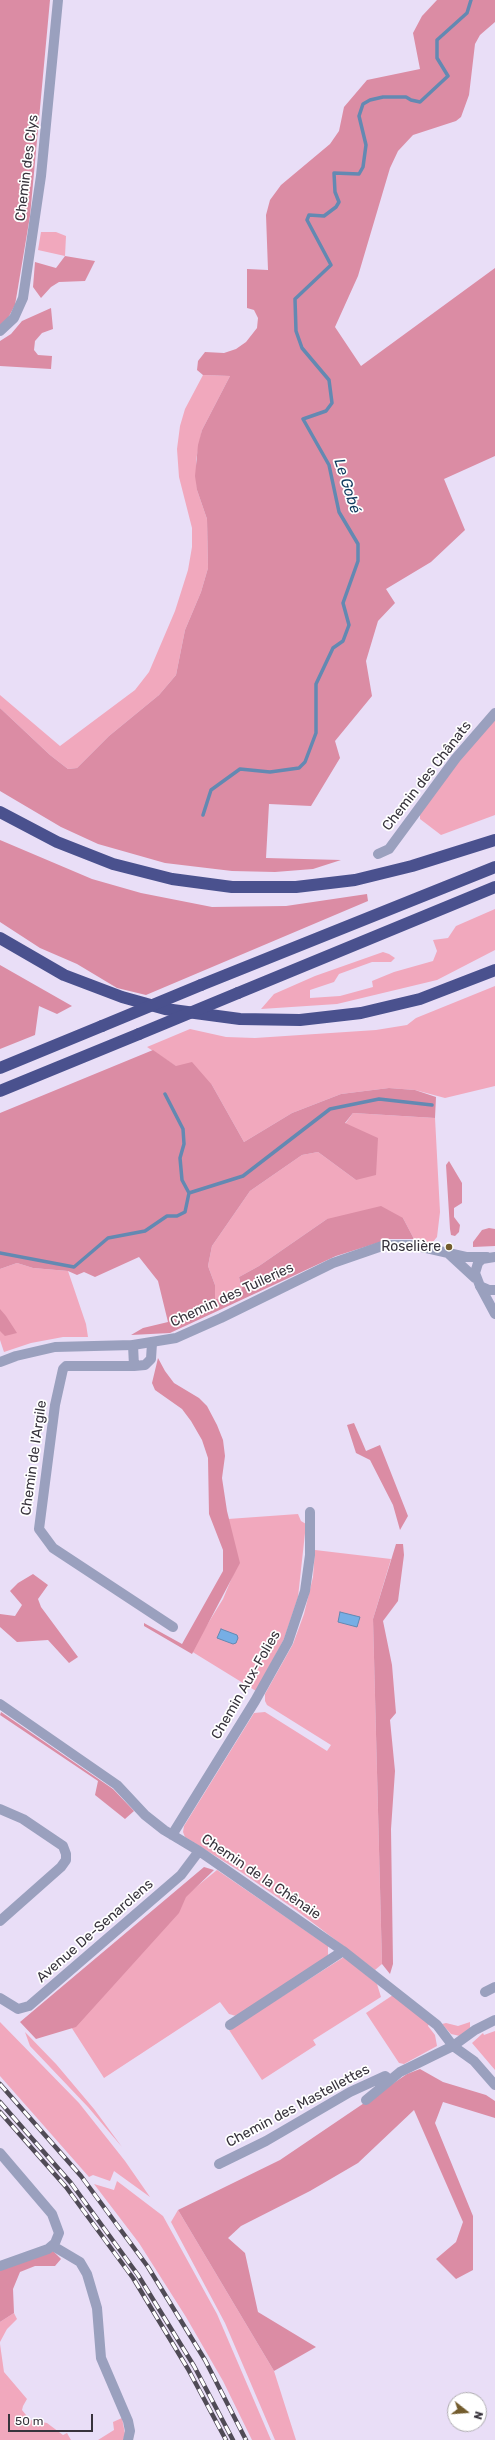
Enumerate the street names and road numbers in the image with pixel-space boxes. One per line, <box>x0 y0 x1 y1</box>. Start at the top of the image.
street label: Chemin des Clys <box>12 114 42 222</box>
street label: Chemin des Chânats <box>379 718 475 834</box>
street label: Chemin des Tuileries <box>168 1259 296 1331</box>
street label: Chemin de l'Argile <box>18 1399 50 1517</box>
street label: Chemin Aux-Folies <box>208 1628 284 1742</box>
street label: Chemin de la Chênaie <box>198 1831 324 1923</box>
street label: Avenue De-Senarclens <box>33 1876 157 1986</box>
street label: Chemin des Mastellettes <box>223 2061 373 2151</box>

